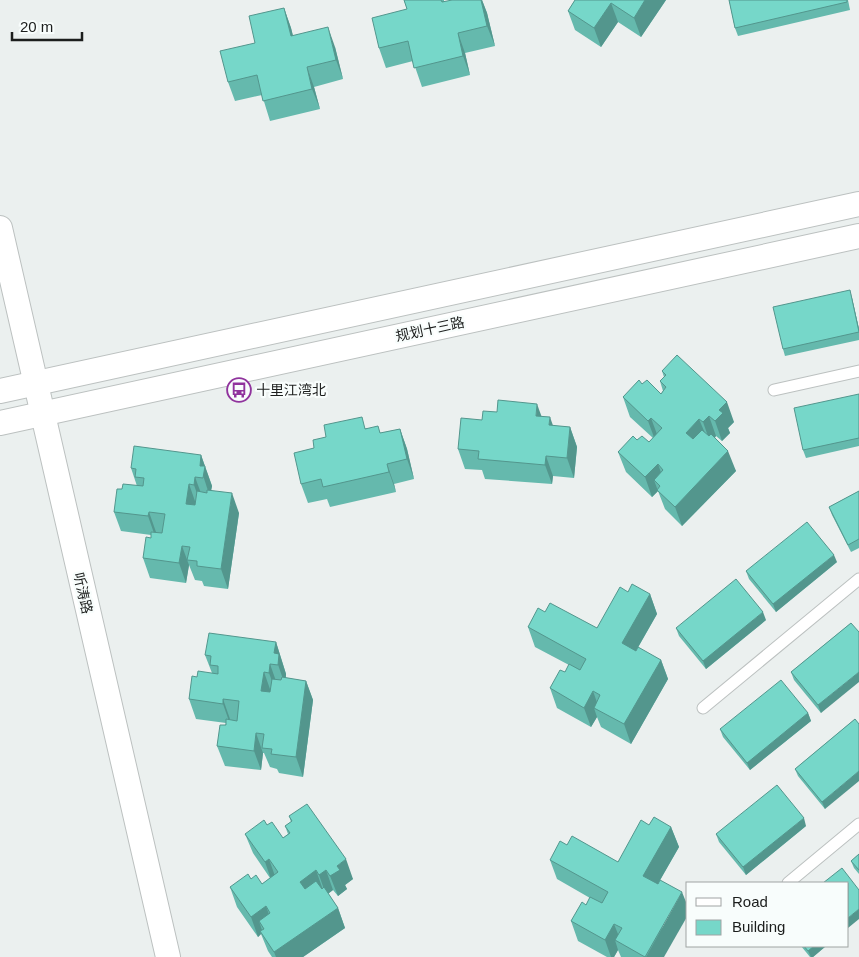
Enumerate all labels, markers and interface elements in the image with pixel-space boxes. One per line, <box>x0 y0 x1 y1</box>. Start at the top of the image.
scale bar <box>12 10 82 42</box>
text: 20 m <box>20 18 53 35</box>
street label: 规划十三路 <box>394 314 466 344</box>
bus stop icon: 十里江湾北 <box>226 377 252 403</box>
place label: 十里江湾北 <box>256 382 326 398</box>
street label: 听涛路 <box>70 571 96 615</box>
legend <box>686 882 849 947</box>
text: Road <box>732 893 768 910</box>
text: Building <box>732 918 785 935</box>

